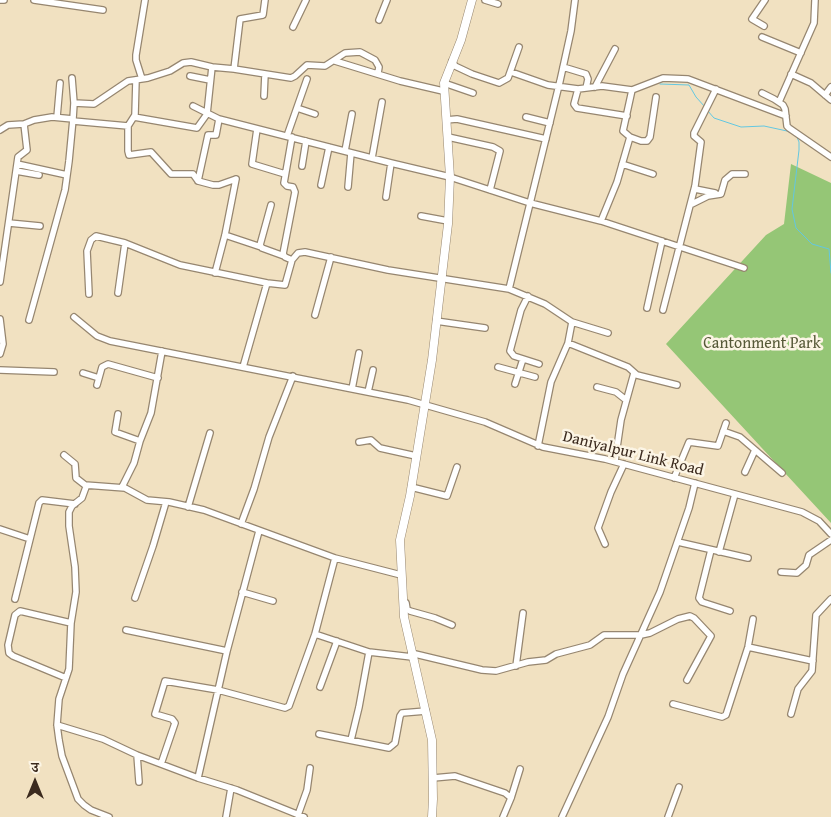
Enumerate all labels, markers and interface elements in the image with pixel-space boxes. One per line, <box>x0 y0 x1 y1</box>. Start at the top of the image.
park label: Cantonment Park <box>703 334 821 354</box>
street label: Daniyalpur Link Road <box>561 427 705 481</box>
north arrow <box>10 757 60 807</box>
text: उ <box>31 757 39 777</box>

